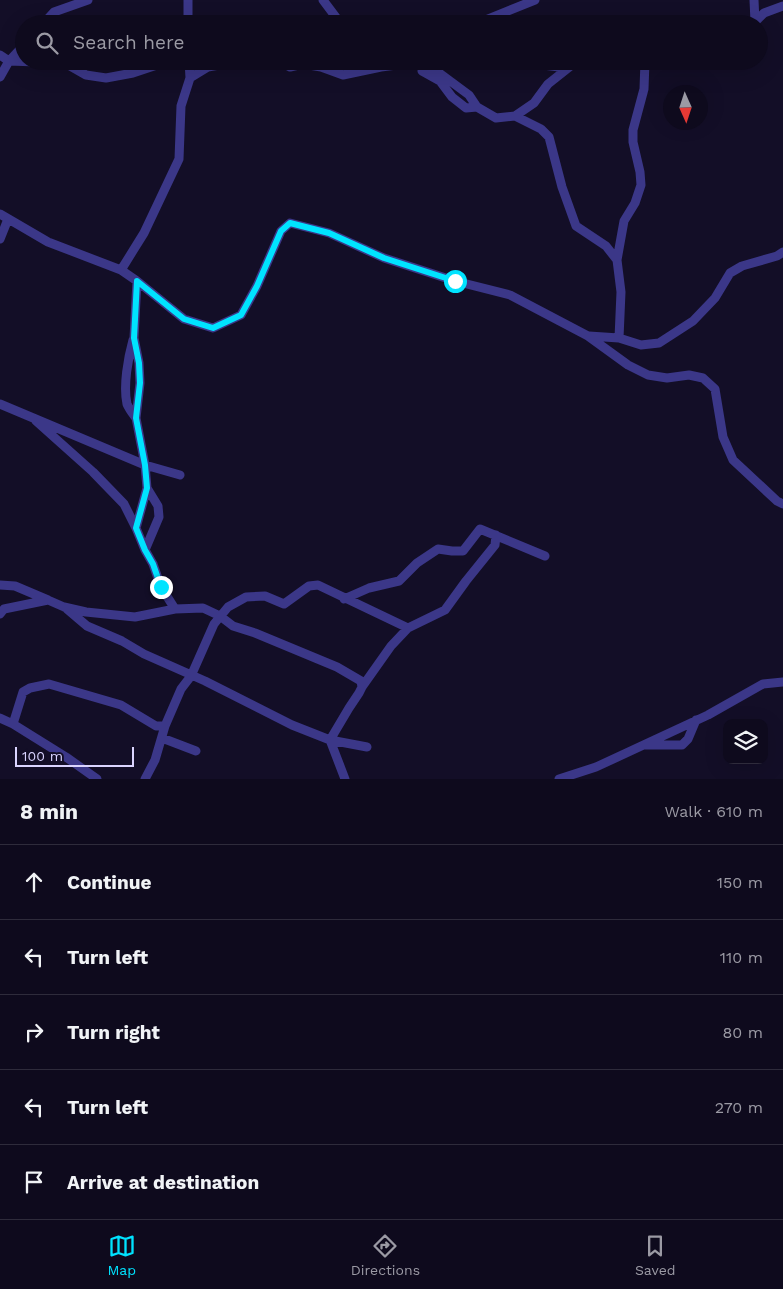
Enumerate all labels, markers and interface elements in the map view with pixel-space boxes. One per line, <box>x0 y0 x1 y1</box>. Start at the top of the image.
search box <box>15 15 768 70</box>
icon: search <box>33 29 61 57</box>
text: Search here <box>73 31 184 54</box>
north arrow <box>663 85 708 130</box>
route start <box>444 270 467 293</box>
route end <box>150 576 173 599</box>
map controls <box>723 719 768 764</box>
button: layers <box>723 719 768 764</box>
scale bar <box>15 744 134 767</box>
text: 100 m <box>22 748 63 764</box>
text: 8 min <box>20 799 78 824</box>
text: Walk · 610 m <box>664 802 763 821</box>
icon: ahead <box>20 868 48 896</box>
text: Continue <box>67 871 151 894</box>
text: 150 m <box>717 873 763 892</box>
icon: left <box>20 943 48 971</box>
text: Turn left <box>67 946 148 969</box>
text: 110 m <box>720 948 763 967</box>
icon: right <box>20 1018 48 1046</box>
text: Turn right <box>67 1021 160 1044</box>
text: 80 m <box>722 1023 763 1042</box>
icon: left <box>20 1093 48 1121</box>
text: Turn left <box>67 1096 148 1119</box>
text: 270 m <box>715 1098 763 1117</box>
icon: arrive <box>20 1168 48 1196</box>
text: Arrive at destination <box>67 1171 259 1194</box>
tab: Map <box>107 1232 136 1278</box>
tab: Directions <box>351 1232 420 1278</box>
tab: Saved <box>635 1232 676 1278</box>

